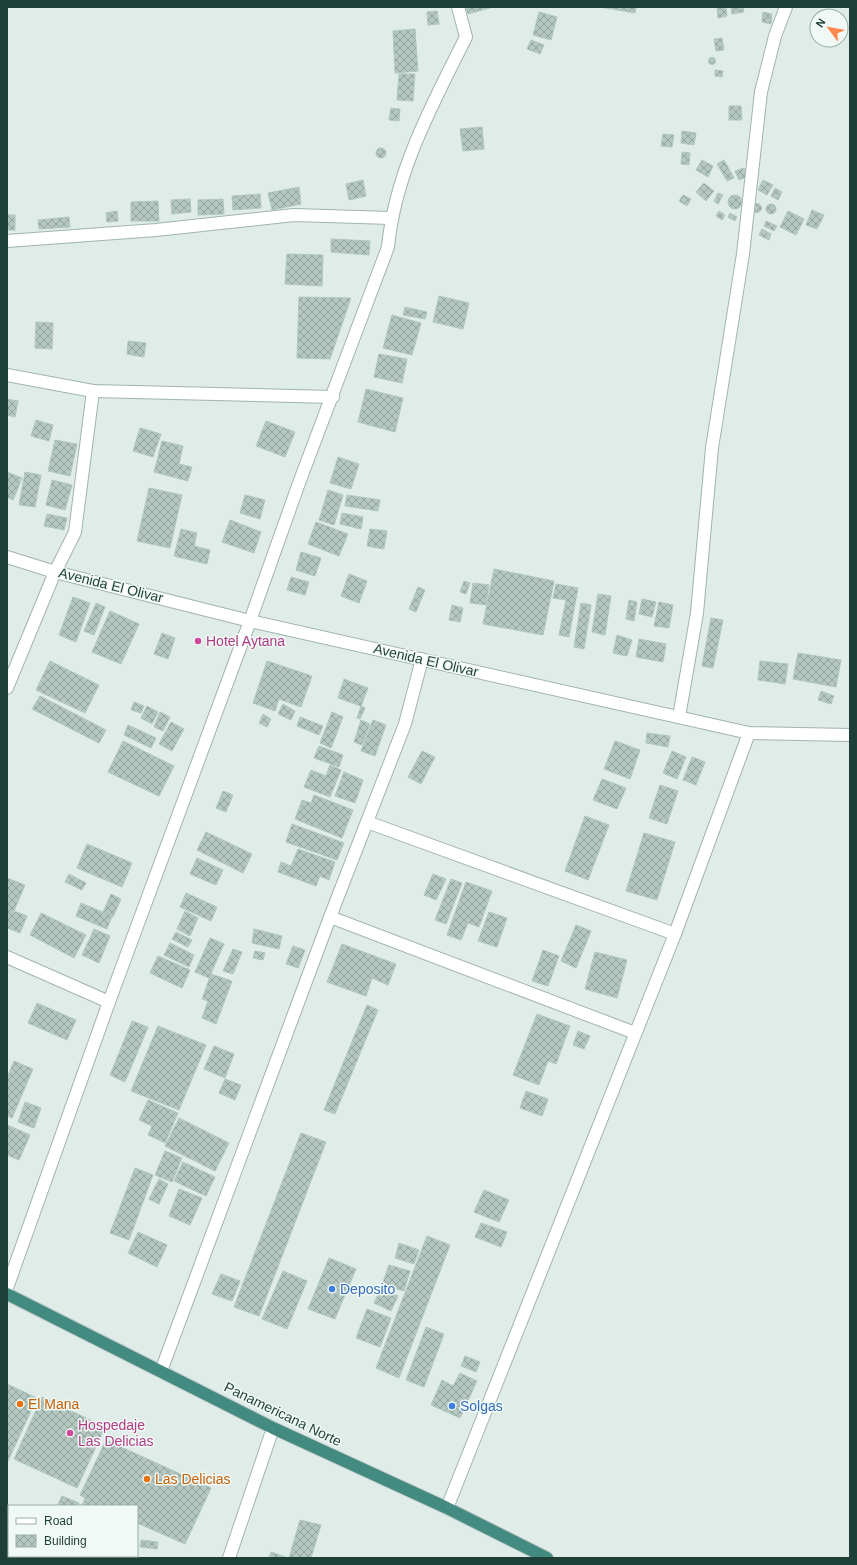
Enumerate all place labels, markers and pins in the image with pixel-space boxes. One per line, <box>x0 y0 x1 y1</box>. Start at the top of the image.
place label: Hotel Aytana <box>206 633 285 649</box>
marker: Hotel Aytana <box>193 636 203 646</box>
place label: Deposito <box>340 1281 395 1297</box>
marker: Deposito <box>327 1284 337 1294</box>
place label: El Mana <box>28 1396 80 1412</box>
place label: Solgas <box>460 1398 503 1414</box>
marker: El Mana <box>15 1399 25 1409</box>
marker: Solgas <box>447 1401 457 1411</box>
place label: Hospedaje Las Delicias <box>78 1417 153 1449</box>
marker: Hospedaje Las Delicias <box>65 1428 75 1438</box>
place label: Las Delicias <box>155 1471 230 1487</box>
marker: Las Delicias <box>142 1474 152 1484</box>

